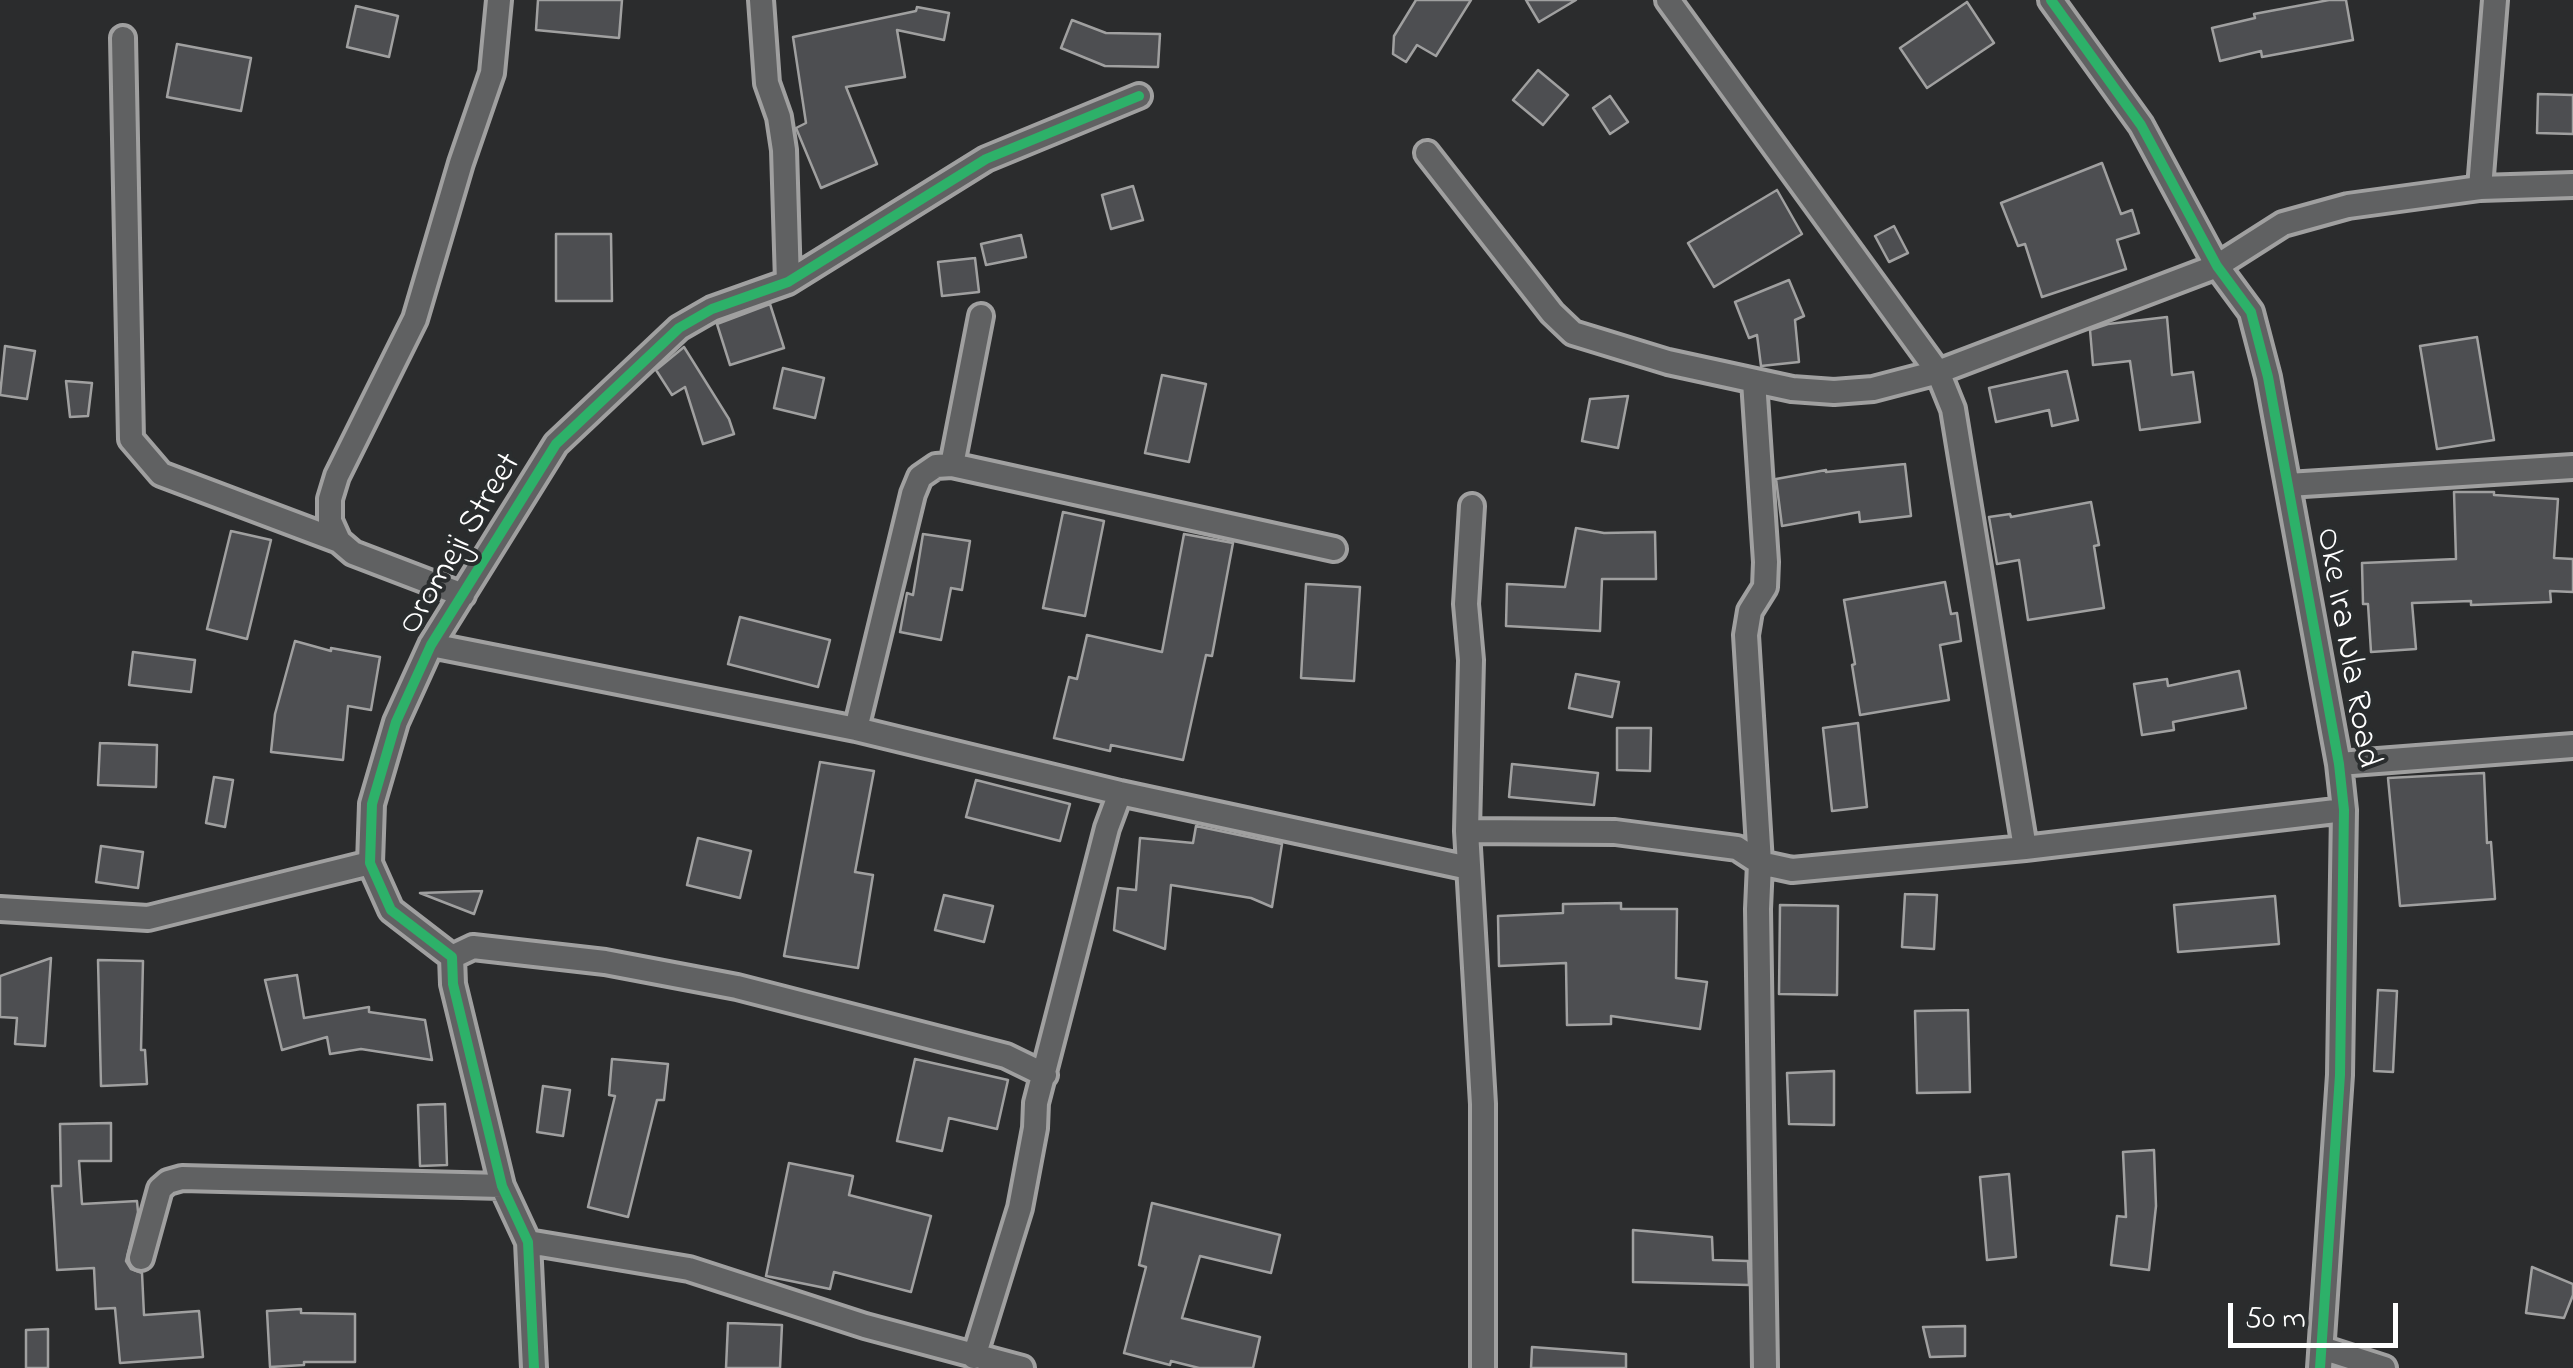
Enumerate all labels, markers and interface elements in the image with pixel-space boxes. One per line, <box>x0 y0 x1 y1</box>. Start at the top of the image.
street label: Oromeji Street <box>391 446 533 644</box>
street label: Oke Ira Nla Road <box>2303 525 2387 771</box>
scale bar <box>2233 1283 2403 1345</box>
text: 50 m <box>2245 1298 2306 1342</box>

